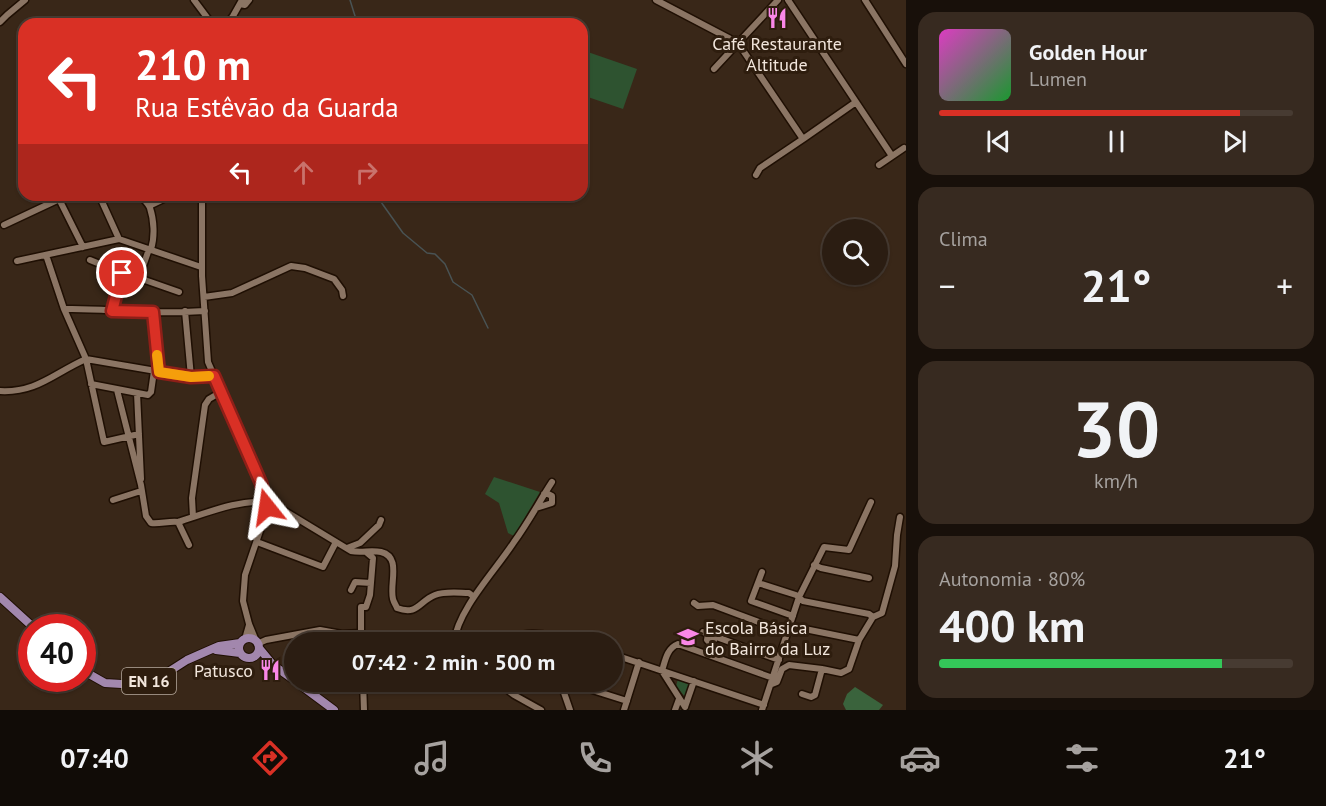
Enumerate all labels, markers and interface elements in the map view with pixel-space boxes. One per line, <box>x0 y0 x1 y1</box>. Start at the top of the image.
restaurant icon: Café Restaurante Altitude <box>765 6 789 30</box>
place label: Café Restaurante Altitude <box>712 32 842 76</box>
text: 210 m <box>135 37 251 92</box>
text: Golden Hour <box>1029 38 1147 66</box>
icon: left <box>36 42 114 120</box>
text: Lumen <box>1029 66 1087 92</box>
text: Rua Estêvão da Guarda <box>135 90 399 124</box>
icon: previous <box>982 125 1015 158</box>
icon: pause <box>1100 125 1133 158</box>
icon: next <box>1218 125 1251 158</box>
icon: left <box>224 156 257 189</box>
icon: ahead <box>287 156 320 189</box>
icon: right <box>350 156 383 189</box>
map controls <box>822 219 888 285</box>
button: search <box>822 219 888 285</box>
text: Clima <box>939 226 988 252</box>
pin <box>96 247 147 298</box>
icon: arrive <box>105 256 138 289</box>
text: 21° <box>1081 256 1151 314</box>
text: − <box>939 264 956 307</box>
text: + <box>1276 264 1293 307</box>
text: 30 <box>1072 378 1160 479</box>
text: km/h <box>1094 468 1138 494</box>
position arrow <box>235 475 299 539</box>
text: Autonomia · 80% <box>939 566 1085 592</box>
text: 400 km <box>939 596 1085 654</box>
speed limit sign: 40 <box>18 614 96 692</box>
place label: Escola Básica do Bairro da Luz <box>705 616 830 660</box>
school or university icon: Escola Básica do Bairro da Luz <box>676 625 700 649</box>
text: 07:42 · 2 min · 500 m <box>352 648 555 676</box>
restaurant icon: Patusco <box>258 658 282 682</box>
place label: Patusco <box>194 659 253 682</box>
road number: EN 16 <box>122 668 176 694</box>
icon: directions <box>249 737 291 779</box>
icon: music <box>411 737 453 779</box>
icon: phone <box>574 737 616 779</box>
icon: climate <box>736 737 778 779</box>
icon: car <box>899 737 941 779</box>
icon: filters <box>1061 737 1103 779</box>
text: 07:40 <box>60 741 129 775</box>
text: 21° <box>1223 741 1266 775</box>

